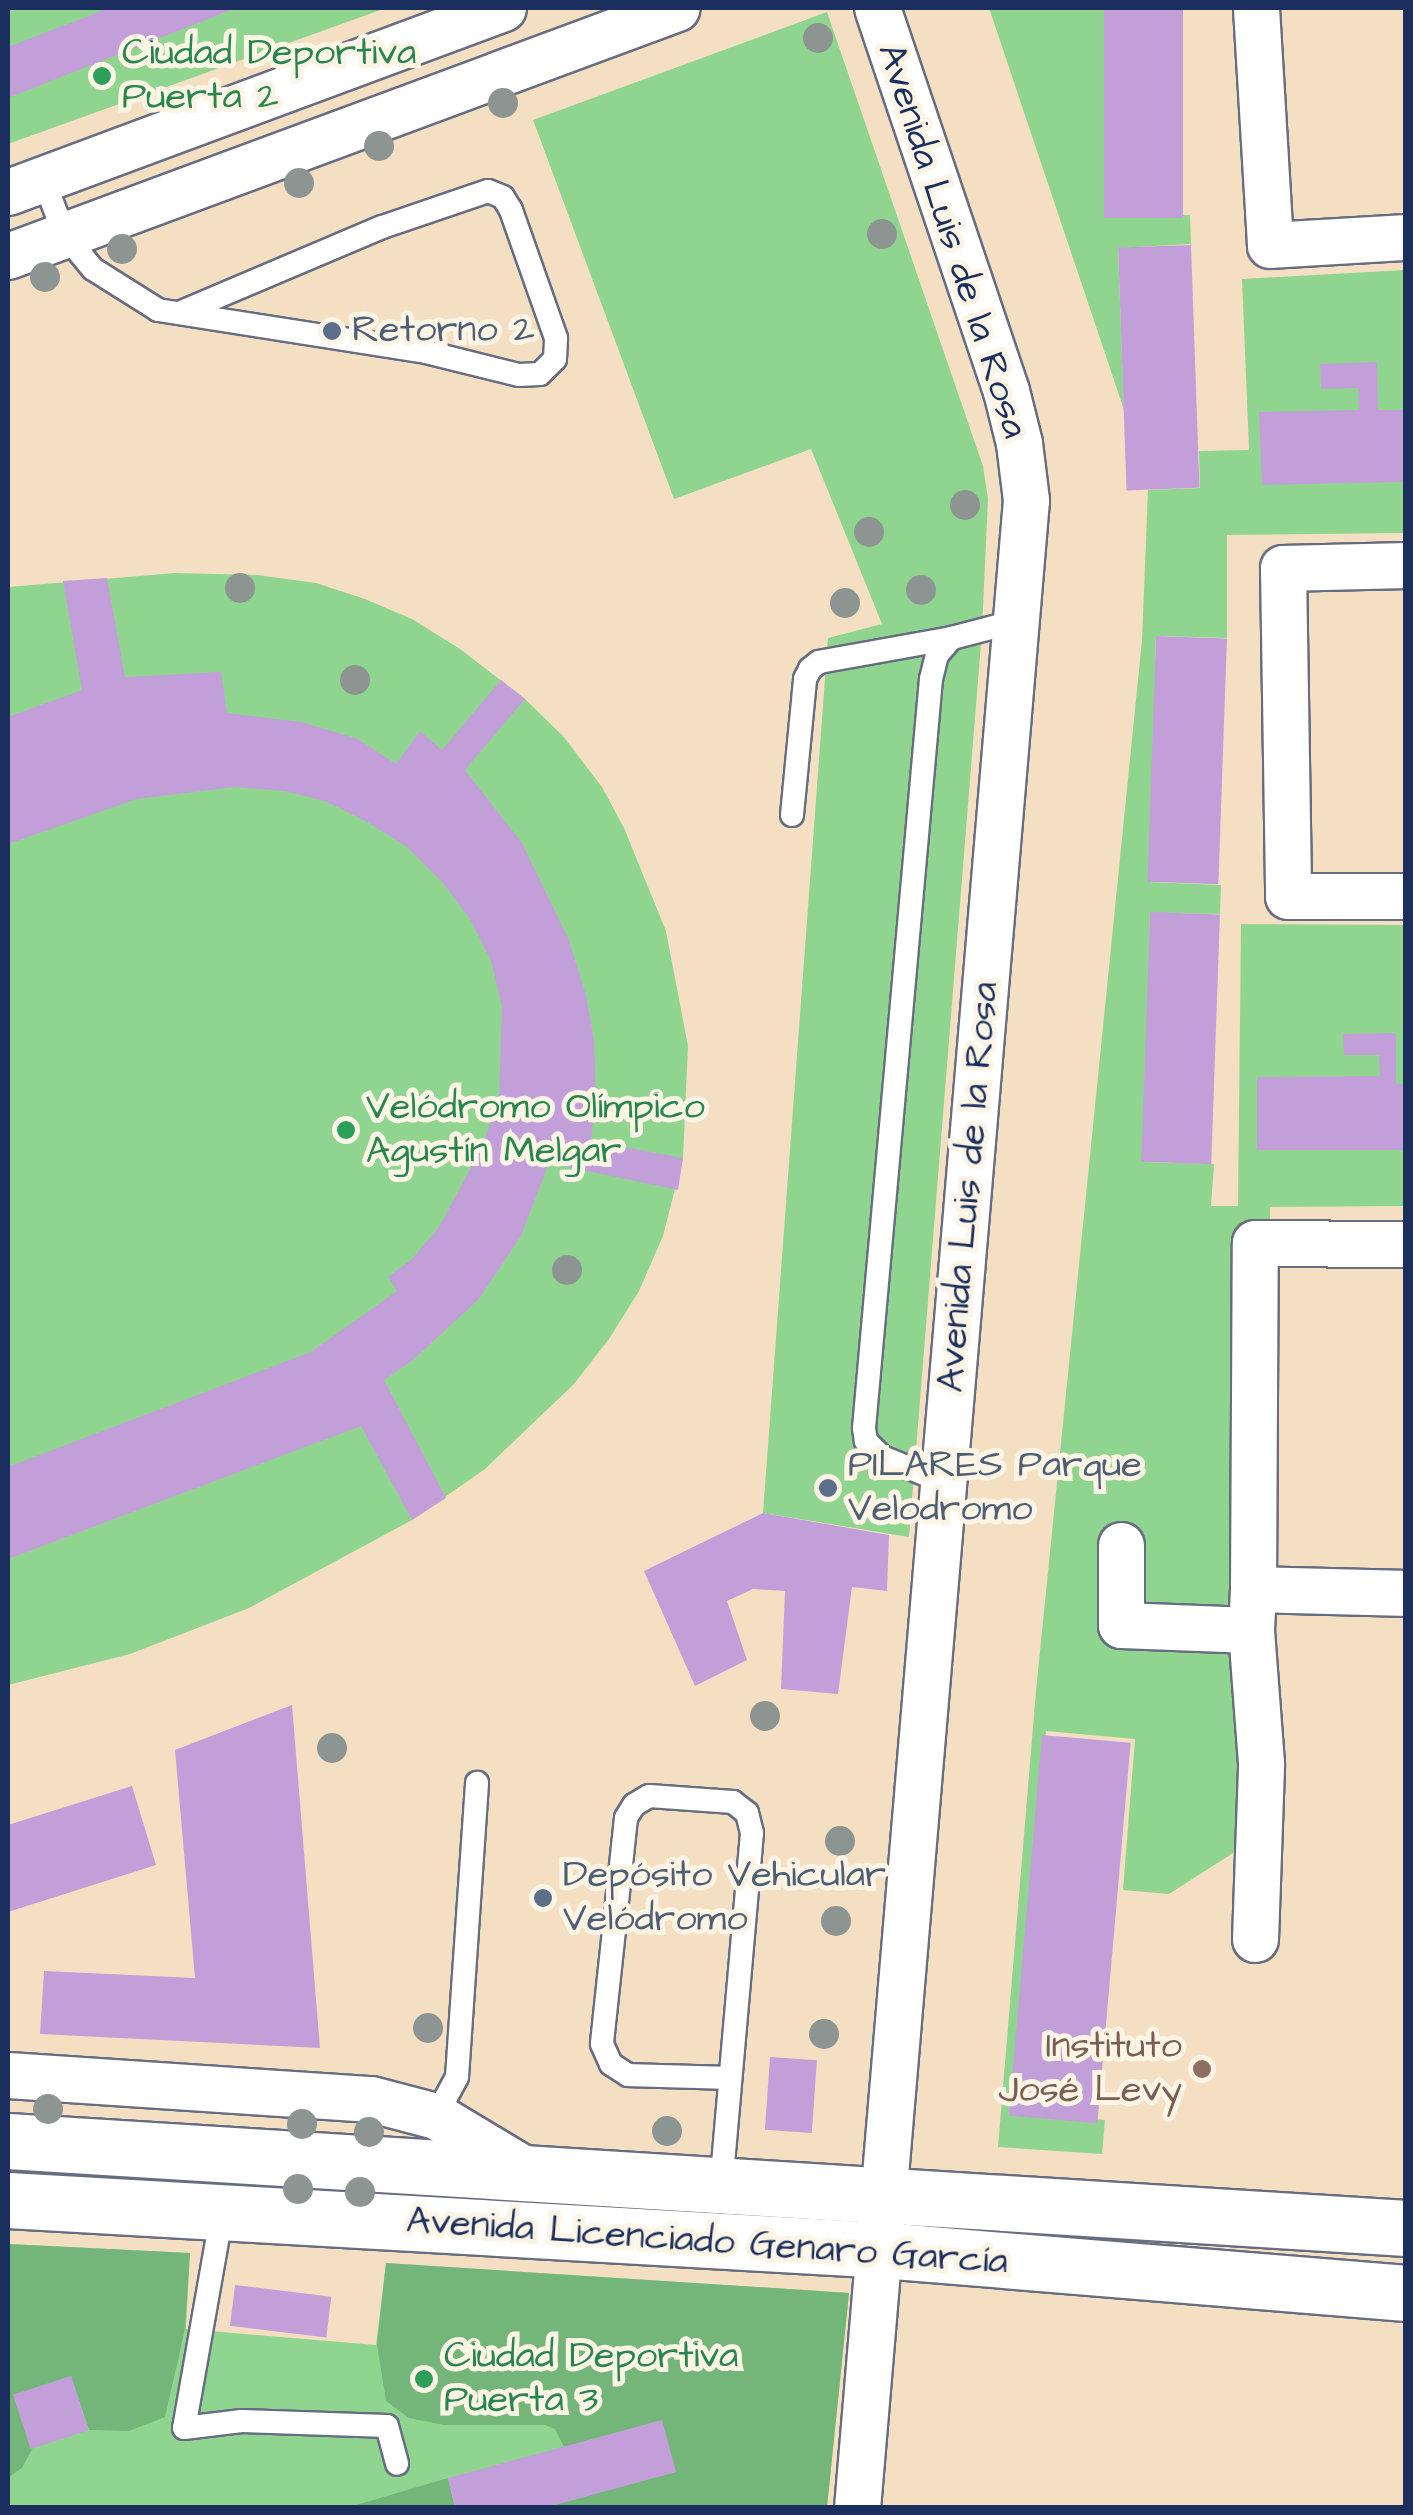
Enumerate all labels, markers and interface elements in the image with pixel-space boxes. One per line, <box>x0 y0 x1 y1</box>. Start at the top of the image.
place label: Ciudad Deportiva Puerta 2 <box>122 31 416 120</box>
street label: Avenida Luis de la Rosa <box>867 38 1037 444</box>
marker: Ciudad Deportiva Puerta 2 <box>91 65 113 87</box>
place label: Retorno 2 <box>352 308 535 354</box>
marker: Retorno 2 <box>321 320 343 342</box>
street label: Avenida Luis de la Rosa <box>928 980 1010 1394</box>
place label: Velódromo Olímpico Agustín Melgar <box>366 1085 705 1174</box>
marker: Velódromo Olímpico Agustín Melgar <box>335 1119 357 1141</box>
place label: PILARES Parque Velodromo <box>848 1443 1142 1532</box>
marker: PILARES Parque Velodromo <box>817 1477 839 1499</box>
place label: Depósito Vehicular Velódromo <box>563 1853 886 1942</box>
marker: Depósito Vehicular Velódromo <box>532 1887 554 1909</box>
place label: Instituto José Levy <box>998 2024 1182 2114</box>
marker: Instituto José Levy <box>1191 2058 1213 2080</box>
street label: Avenida Licenciado Genaro García <box>405 2198 1009 2286</box>
place label: Ciudad Deportiva Puerta 3 <box>444 2334 738 2424</box>
marker: Ciudad Deportiva Puerta 3 <box>413 2368 435 2390</box>

